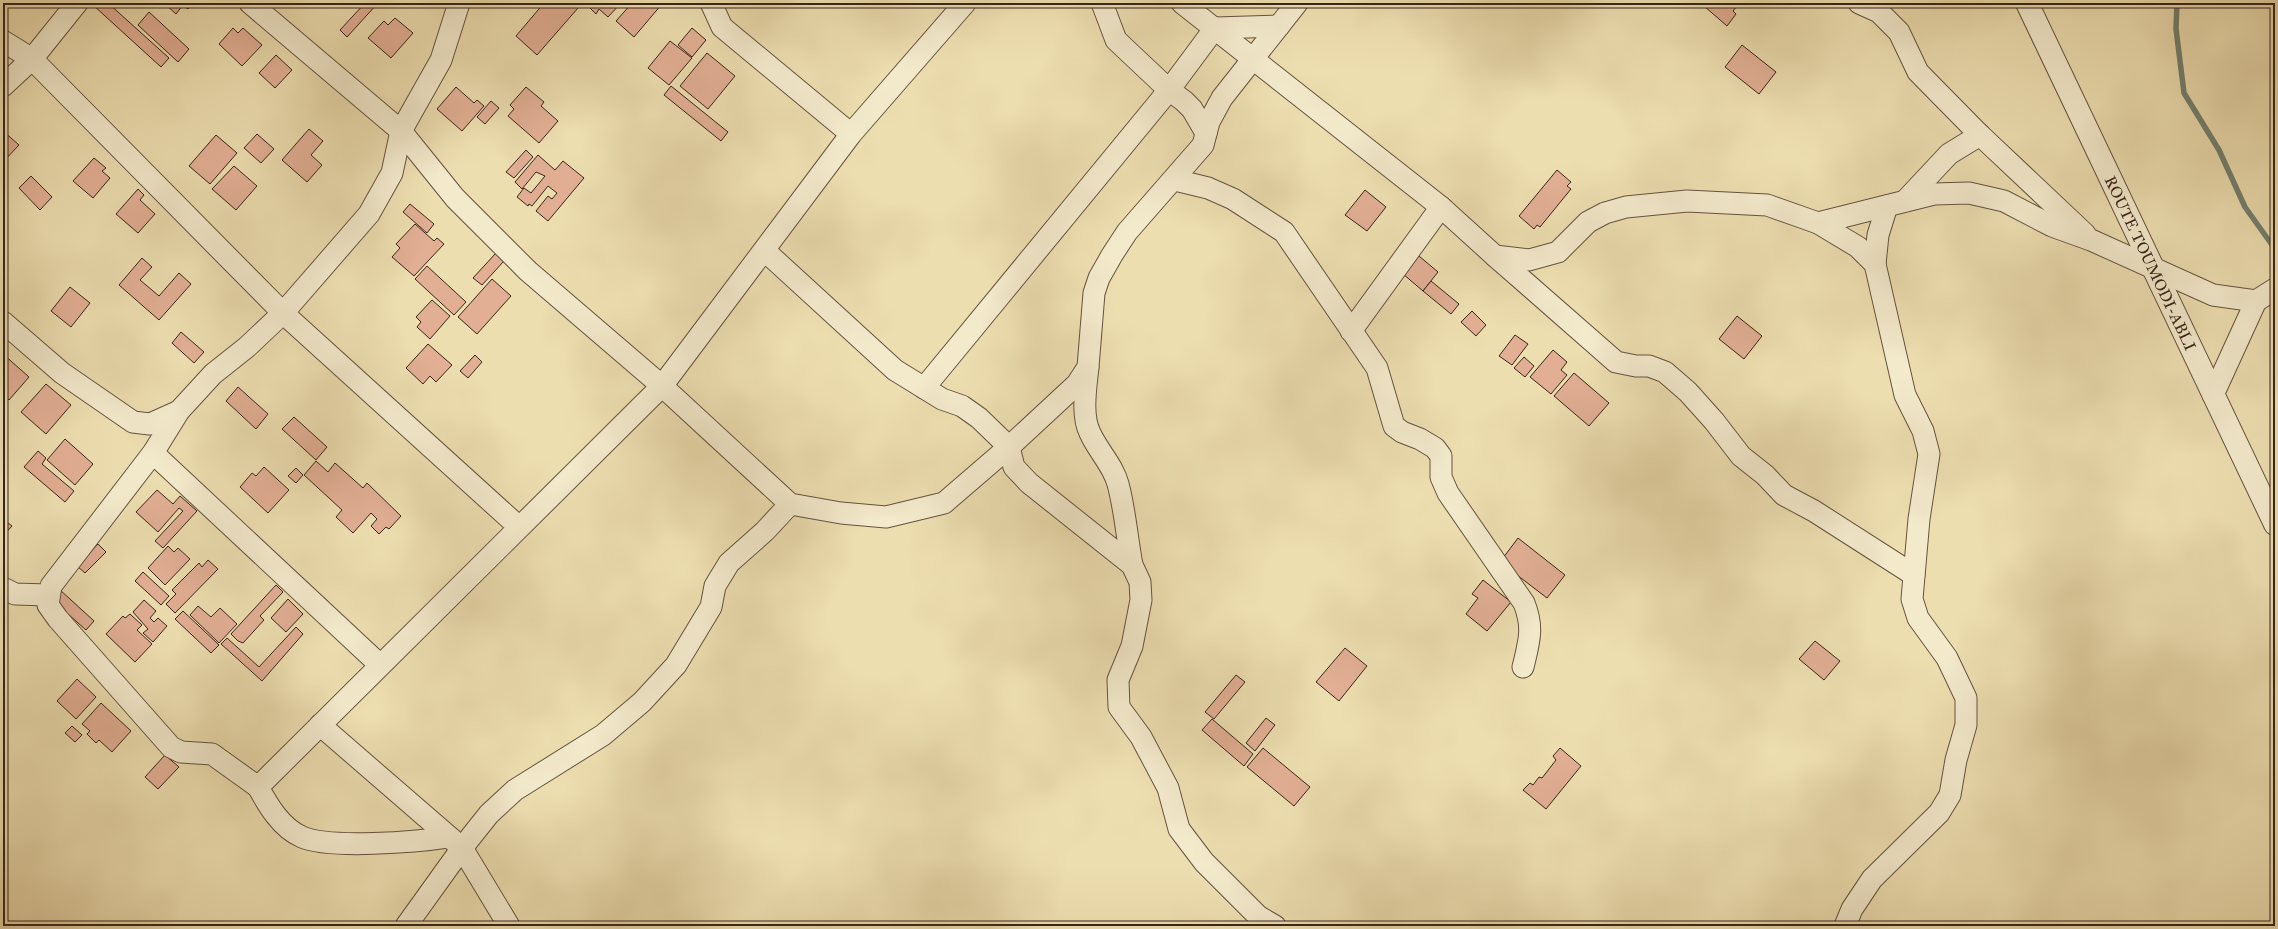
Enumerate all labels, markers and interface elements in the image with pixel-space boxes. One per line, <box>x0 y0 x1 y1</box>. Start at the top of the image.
street label: ROUTE TOUMODI-ABLI <box>2101 173 2201 354</box>

